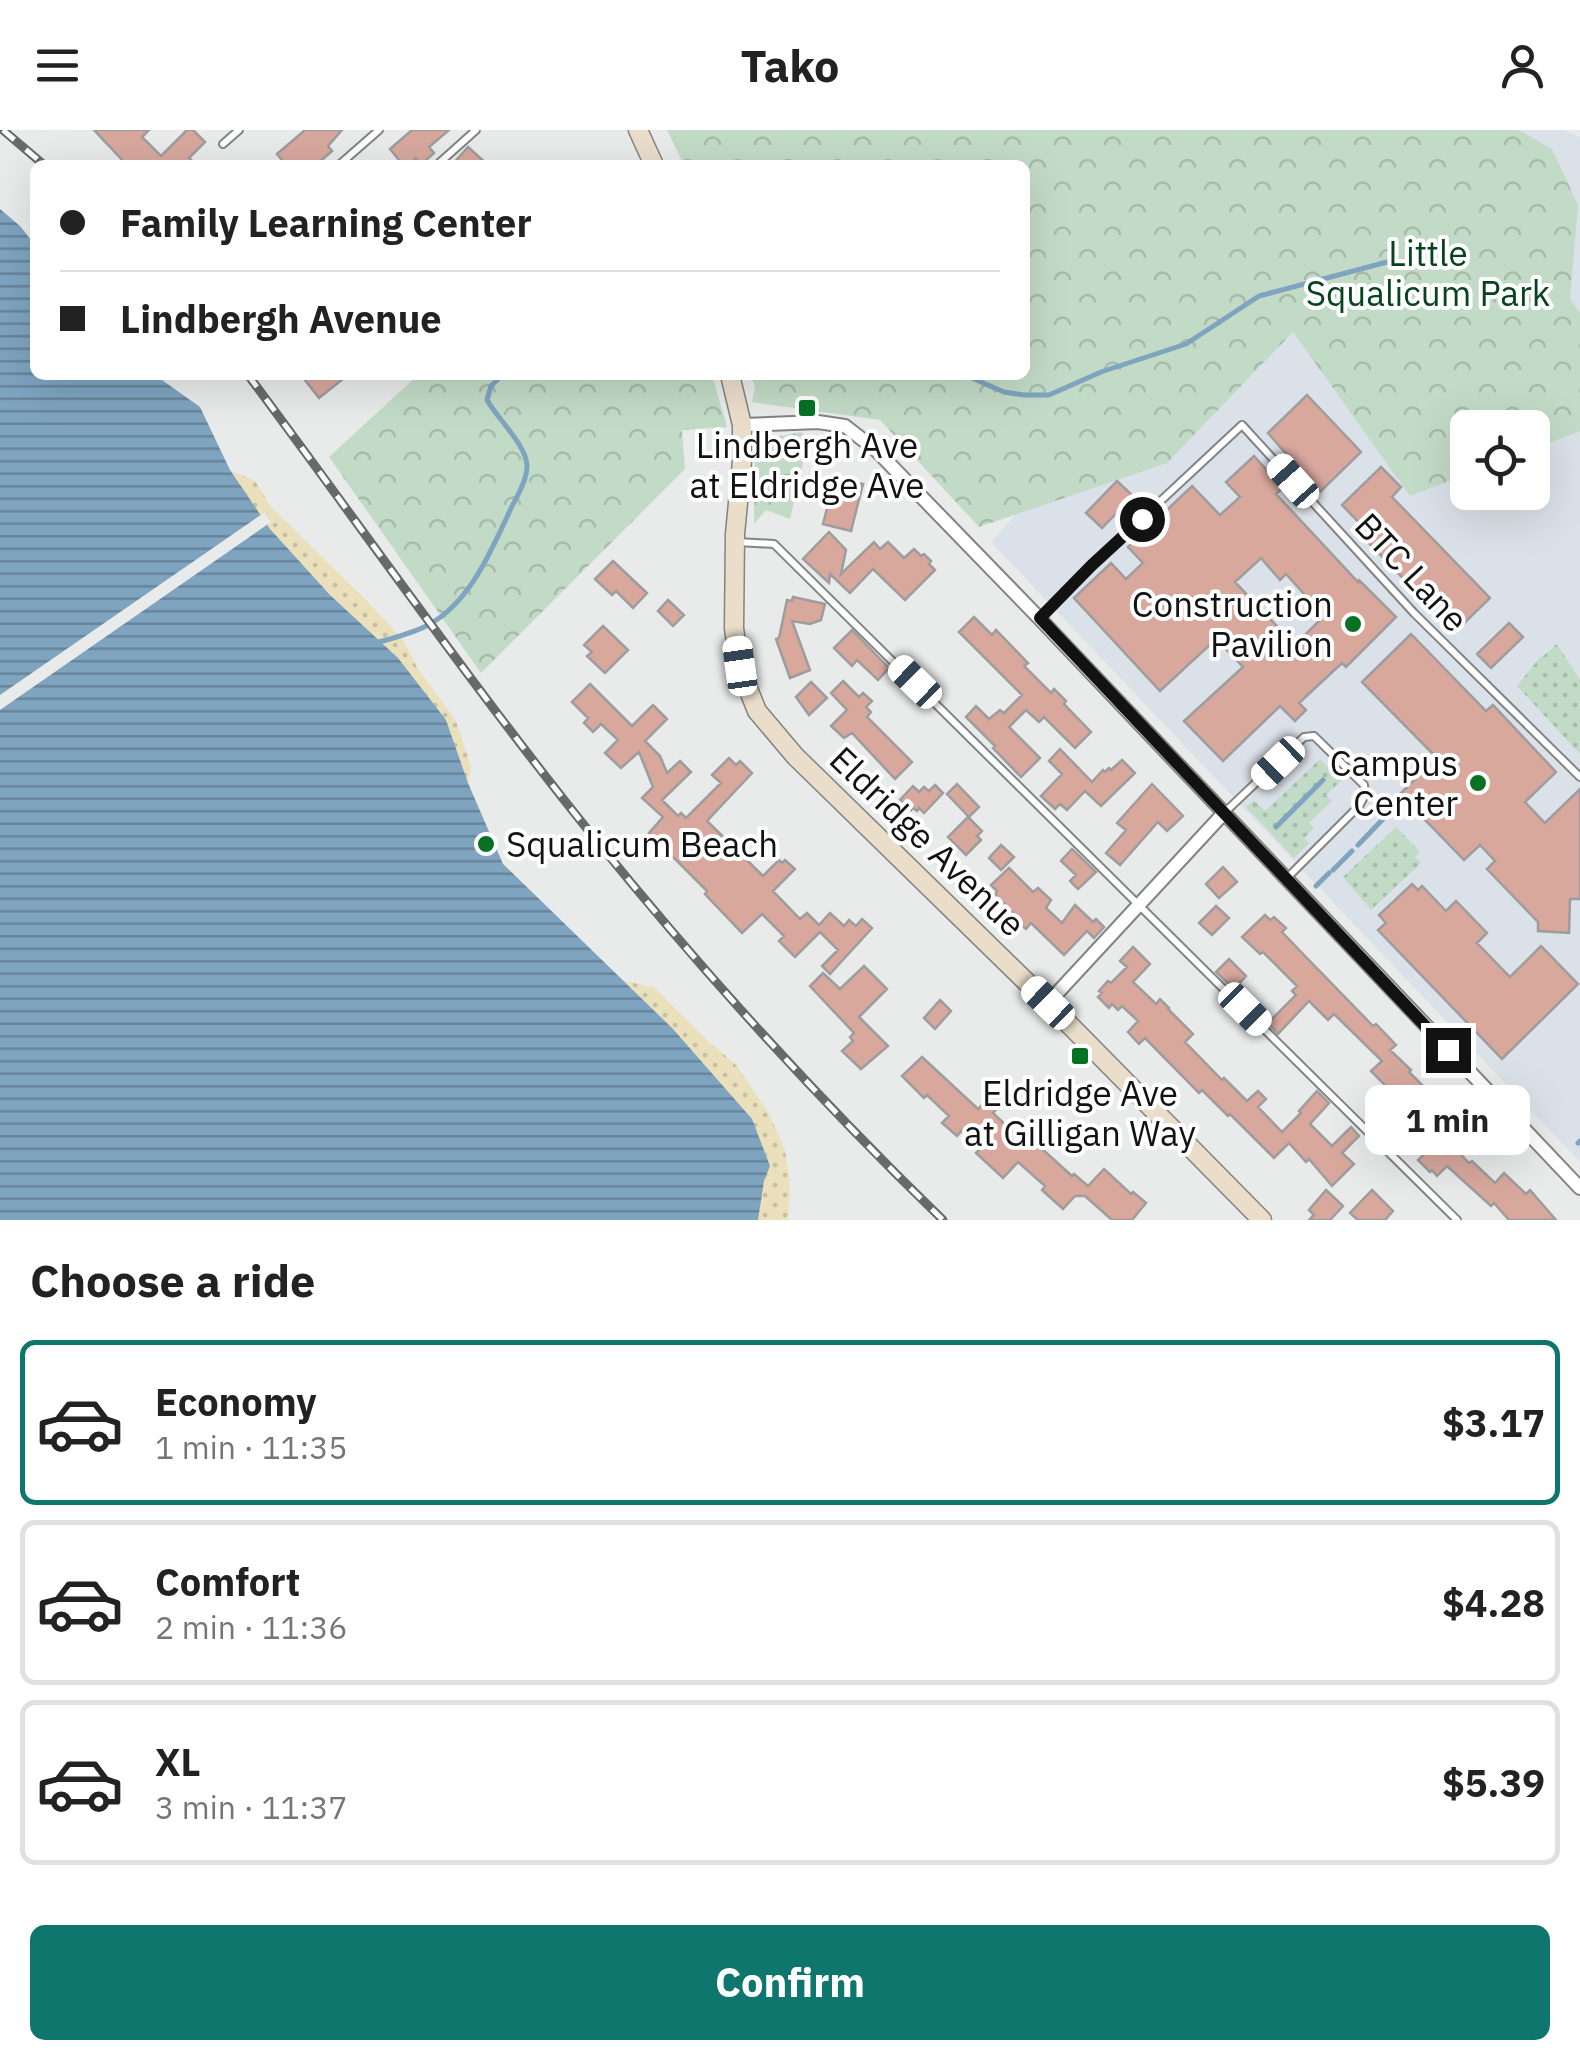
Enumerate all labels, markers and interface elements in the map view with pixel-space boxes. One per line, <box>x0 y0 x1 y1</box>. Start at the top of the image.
text: Tako <box>741 36 839 94</box>
icon: menu <box>30 38 85 93</box>
icon: person <box>1495 38 1550 93</box>
text: Family Learning Center <box>120 198 532 247</box>
park label: Little Squalicum Park <box>1306 230 1550 316</box>
text: Lindbergh Avenue <box>120 294 442 343</box>
marker: Lindbergh Ave at Eldridge Ave <box>796 397 818 419</box>
map controls <box>1450 410 1550 510</box>
button: locate <box>1450 410 1550 510</box>
place label: Lindbergh Ave at Eldridge Ave <box>690 422 925 508</box>
car <box>1262 449 1324 513</box>
route start <box>1120 497 1165 542</box>
street label: BTC Lane <box>1345 503 1479 641</box>
place label: Construction Pavilion <box>1132 581 1333 667</box>
marker: Construction Pavilion <box>1342 613 1364 635</box>
car <box>721 634 759 698</box>
car <box>883 650 947 714</box>
car <box>1246 731 1310 795</box>
street label: Eldridge Avenue <box>820 736 1036 946</box>
place label: Campus Center <box>1330 740 1458 826</box>
marker: Campus Center <box>1467 772 1489 794</box>
place label: Squalicum Beach <box>506 821 778 867</box>
marker: Squalicum Beach <box>475 833 497 855</box>
car <box>1016 971 1080 1035</box>
car <box>1213 977 1277 1041</box>
route end <box>1426 1028 1471 1073</box>
marker: Eldridge Ave at Gilligan Way <box>1069 1045 1091 1067</box>
place label: Eldridge Ave at Gilligan Way <box>964 1070 1196 1156</box>
callout: 1 min <box>1366 1085 1530 1155</box>
text: 1 min <box>1406 1099 1489 1141</box>
text: Choose a ride <box>30 1251 315 1309</box>
text: Economy <box>155 1377 317 1426</box>
icon: car <box>35 1378 125 1468</box>
text: $3.17 <box>1442 1398 1545 1447</box>
text: 1 min · 11:35 <box>155 1426 348 1468</box>
text: Comfort <box>155 1557 300 1606</box>
icon: car <box>35 1558 125 1648</box>
text: $4.28 <box>1442 1578 1545 1627</box>
text: 2 min · 11:36 <box>155 1606 348 1648</box>
text: XL <box>155 1737 201 1786</box>
icon: car <box>35 1738 125 1828</box>
text: $5.39 <box>1442 1758 1545 1807</box>
text: 3 min · 11:37 <box>155 1786 348 1828</box>
button: Confirm <box>30 1925 1550 2040</box>

